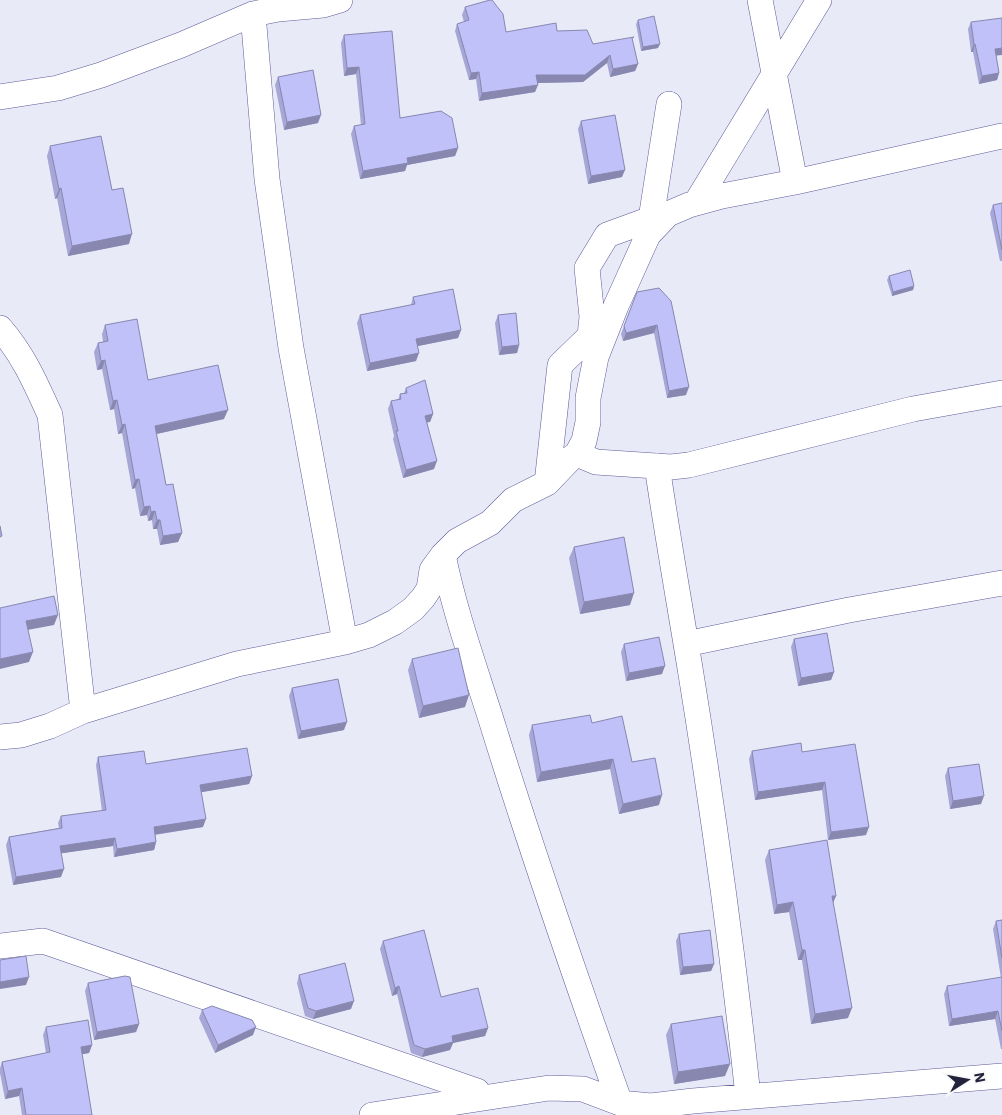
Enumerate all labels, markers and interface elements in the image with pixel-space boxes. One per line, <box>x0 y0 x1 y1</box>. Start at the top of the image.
north arrow <box>942 1055 992 1105</box>
text: N <box>970 1071 990 1084</box>

